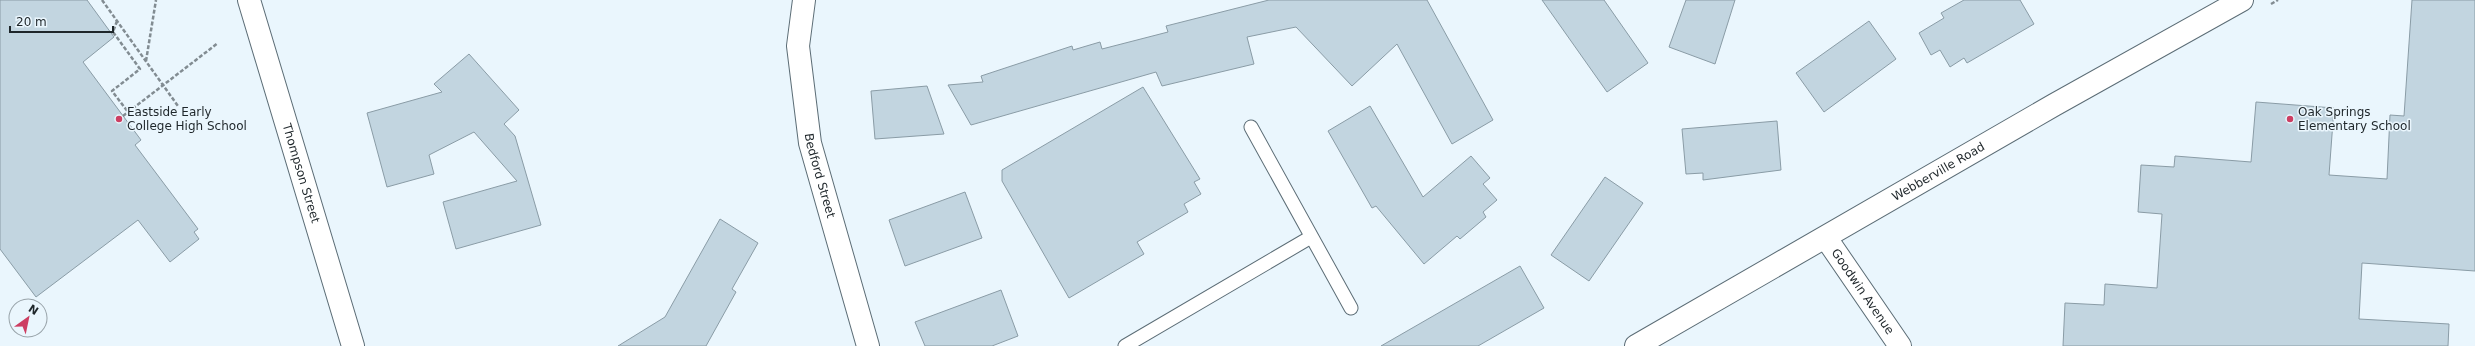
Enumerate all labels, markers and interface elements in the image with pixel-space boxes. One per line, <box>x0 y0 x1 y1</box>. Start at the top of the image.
scale bar <box>10 8 113 34</box>
text: 20 m <box>16 15 47 29</box>
place label: Eastside Early College High School <box>127 105 247 133</box>
place label: Oak Springs Elementary School <box>2298 105 2411 133</box>
marker: Eastside Early College High School <box>114 114 124 124</box>
marker: Oak Springs Elementary School <box>2285 114 2295 124</box>
street label: Thompson Street <box>279 121 323 225</box>
street label: Bedford Street <box>802 132 838 220</box>
street label: Webberville Road <box>1890 139 1987 204</box>
street label: Goodwin Avenue <box>1828 246 1897 337</box>
north arrow <box>8 298 48 338</box>
text: N <box>26 302 41 318</box>

